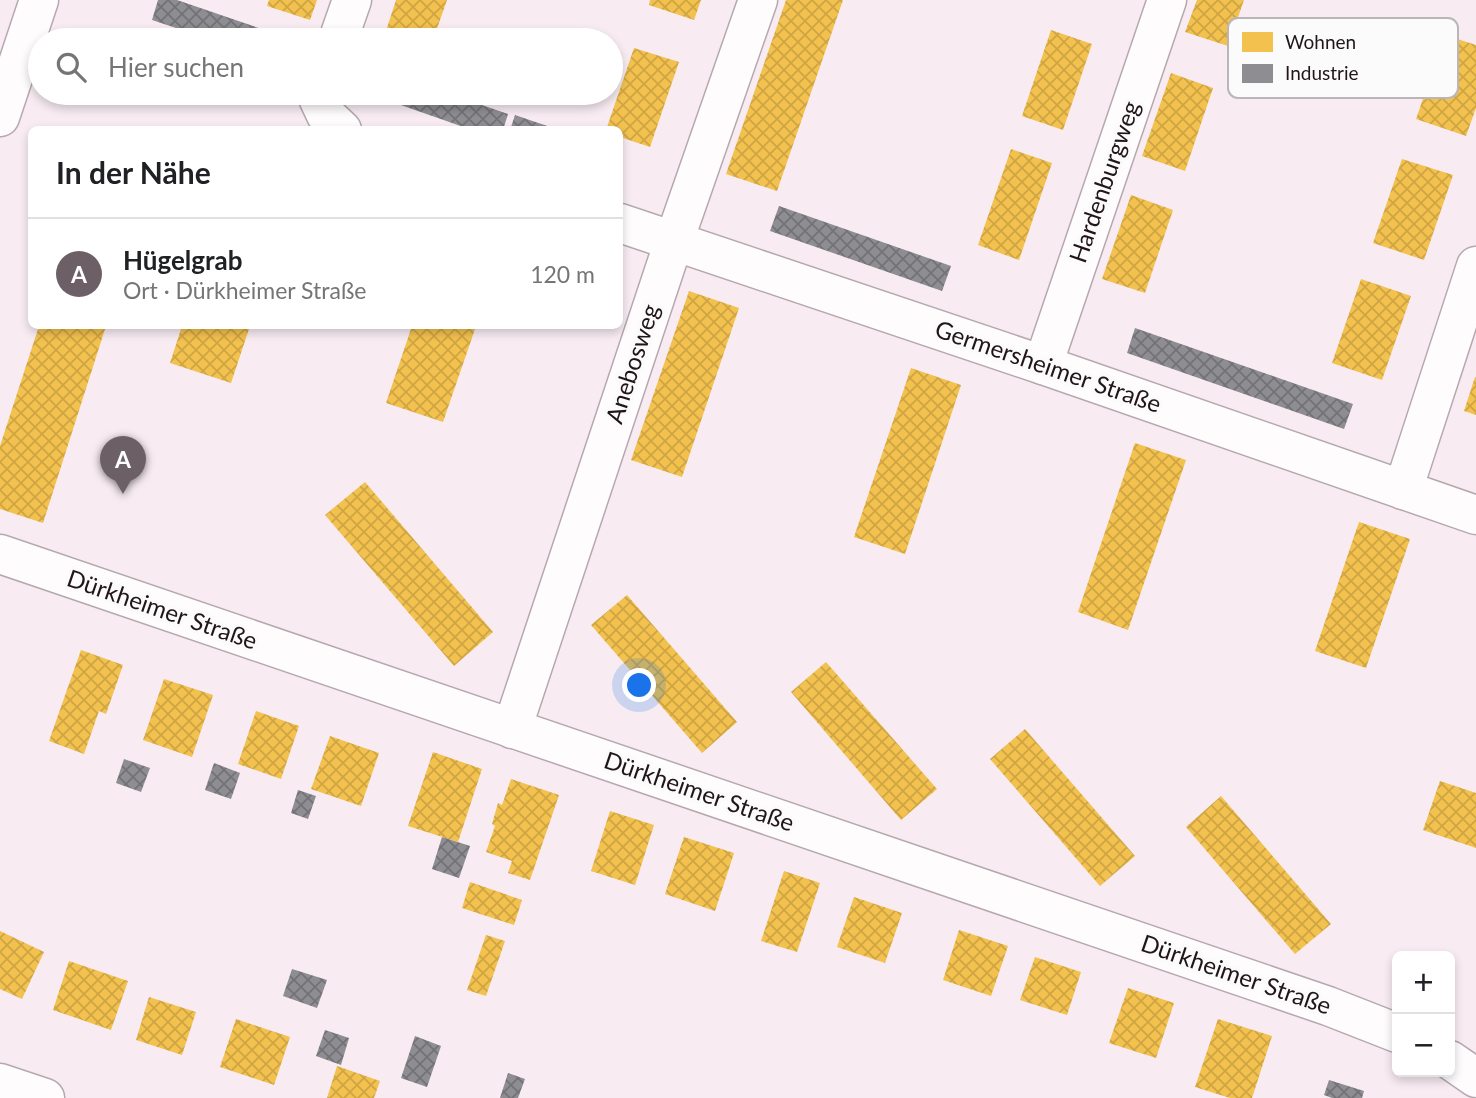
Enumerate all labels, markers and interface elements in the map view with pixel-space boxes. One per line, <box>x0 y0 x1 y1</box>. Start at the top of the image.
legend <box>1228 18 1458 98</box>
search box <box>28 28 623 105</box>
text: Wohnen <box>1285 30 1356 53</box>
icon: search <box>52 48 90 86</box>
text: Hier suchen <box>108 51 244 83</box>
text: Industrie <box>1285 61 1359 84</box>
street label: Hardenburgweg <box>1062 97 1145 266</box>
text: In der Nähe <box>56 154 211 190</box>
text: Hügelgrab <box>123 244 243 276</box>
text: A <box>71 260 87 288</box>
text: 120 m <box>530 260 595 288</box>
text: Ort · Dürkheimer Straße <box>123 276 366 304</box>
street label: Anebosweg <box>599 300 664 427</box>
street label: Germersheimer Straße <box>932 313 1165 418</box>
pin: A <box>100 436 146 494</box>
street label: Dürkheimer Straße <box>64 562 261 655</box>
your location <box>622 668 656 702</box>
street label: Dürkheimer Straße <box>601 744 798 837</box>
street label: Dürkheimer Straße <box>1138 927 1335 1020</box>
map controls <box>1392 951 1455 1077</box>
button: + <box>1392 951 1455 1014</box>
button: − <box>1392 1014 1455 1077</box>

